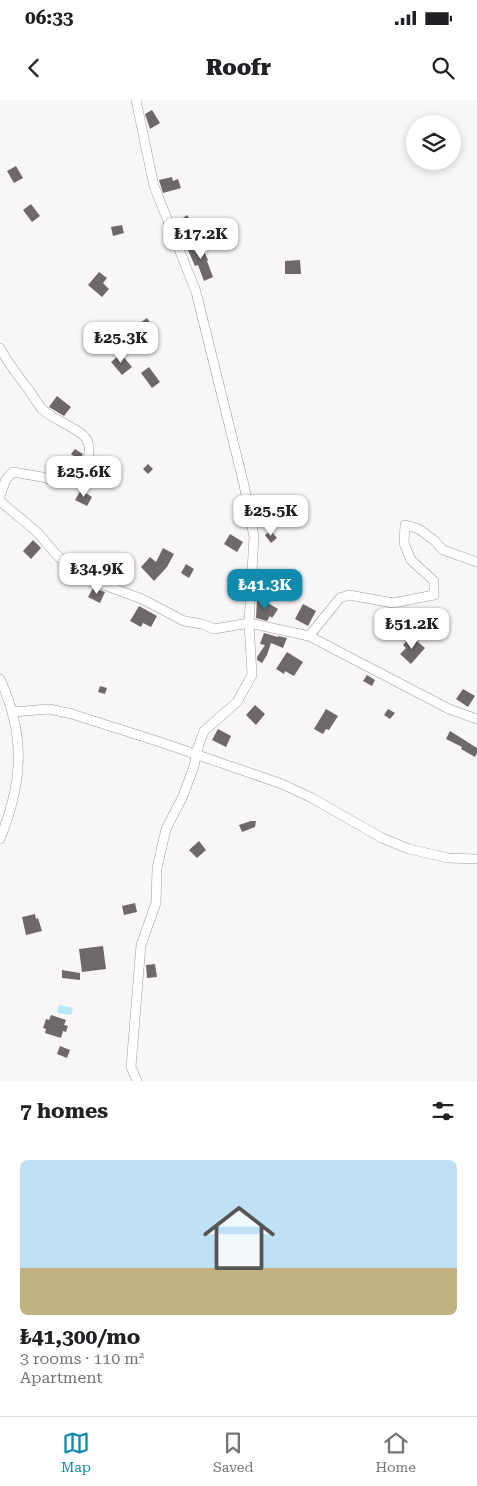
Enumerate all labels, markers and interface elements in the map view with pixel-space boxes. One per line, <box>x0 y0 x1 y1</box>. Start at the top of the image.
text: 06:33 <box>25 6 74 29</box>
icon: back <box>20 54 48 82</box>
icon: search <box>429 54 457 82</box>
text: Roofr <box>206 55 271 80</box>
map controls <box>406 115 461 170</box>
button: layers <box>406 115 461 170</box>
pin: ₺17.2K <box>160 218 242 260</box>
text: ₺17.2K <box>174 224 228 243</box>
pin: ₺25.3K <box>80 322 162 364</box>
text: ₺25.3K <box>94 328 148 347</box>
pin: ₺25.6K <box>43 456 125 498</box>
text: ₺25.6K <box>57 462 111 481</box>
pin: ₺25.5K <box>230 494 312 537</box>
text: ₺25.5K <box>244 501 298 520</box>
pin: ₺34.9K <box>56 552 138 595</box>
text: ₺34.9K <box>70 559 124 578</box>
pin: ₺41.3K <box>224 568 306 611</box>
text: ₺41.3K <box>238 575 292 594</box>
pin: ₺51.2K <box>371 608 453 650</box>
text: ₺51.2K <box>385 614 439 633</box>
icon: filters <box>429 1097 457 1125</box>
text: 7 homes <box>20 1099 108 1123</box>
icon: home <box>194 1193 284 1283</box>
text: ₺41,300/mo <box>20 1325 140 1349</box>
text: 3 rooms · 110 m² <box>20 1349 144 1368</box>
text: Apartment <box>20 1368 103 1387</box>
tab: Map <box>61 1429 91 1475</box>
tab: Saved <box>213 1429 253 1475</box>
tab: Home <box>375 1429 416 1475</box>

